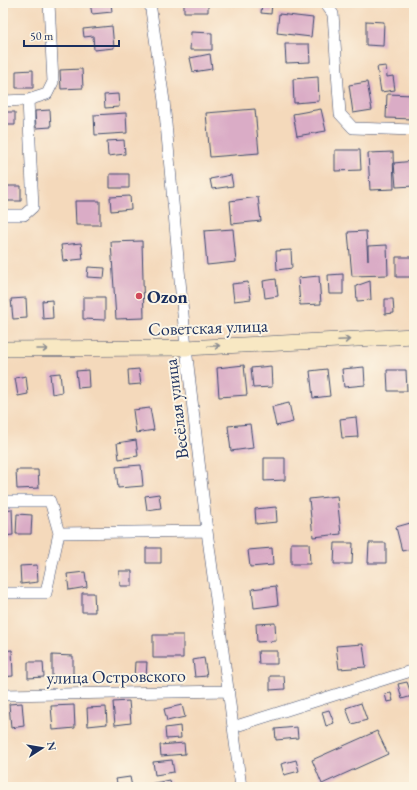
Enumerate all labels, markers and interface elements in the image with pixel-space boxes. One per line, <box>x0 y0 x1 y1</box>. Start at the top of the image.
scale bar <box>24 22 119 48</box>
text: 50 m <box>30 28 54 44</box>
place label: Ozon <box>147 285 188 308</box>
marker: Ozon <box>134 291 144 301</box>
street label: Советская улица <box>148 313 269 341</box>
one-way arrow <box>337 336 350 343</box>
one-way arrow <box>207 343 220 350</box>
one-way arrow <box>35 345 48 353</box>
street label: Весёлая улица <box>158 357 194 460</box>
street label: улица Островского <box>46 663 186 689</box>
north arrow <box>22 728 62 768</box>
text: N <box>44 740 60 752</box>

